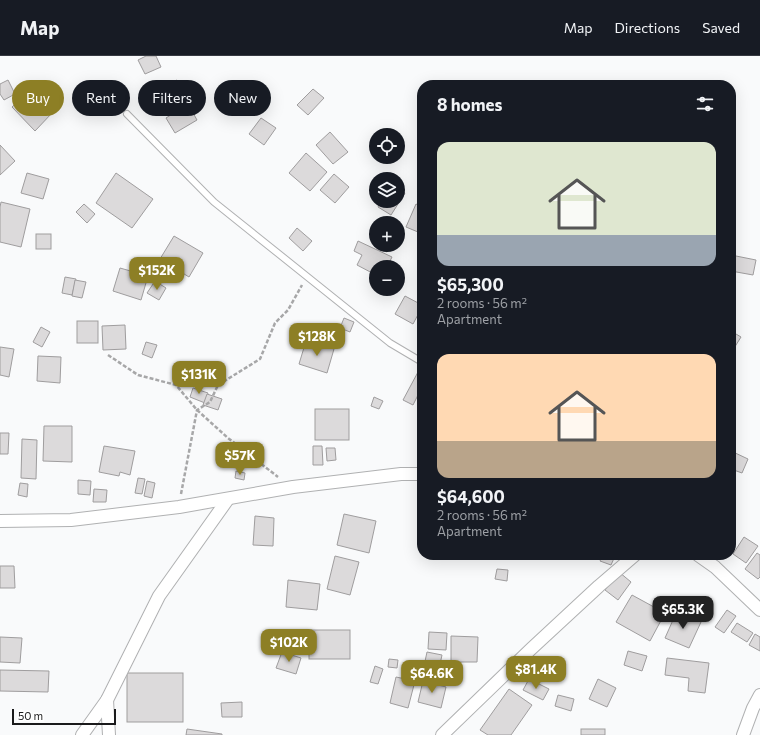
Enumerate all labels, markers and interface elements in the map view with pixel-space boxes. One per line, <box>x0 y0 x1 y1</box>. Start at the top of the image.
text: Map <box>20 16 59 39</box>
text: Map <box>564 19 593 36</box>
text: Directions <box>615 19 680 36</box>
text: Saved <box>702 19 740 36</box>
chip: Buy <box>12 80 64 116</box>
chip: Rent <box>72 80 130 116</box>
chip: Filters <box>138 80 206 116</box>
chip: New <box>214 80 271 116</box>
icon: filters <box>694 93 716 115</box>
text: 8 homes <box>437 94 502 115</box>
map controls <box>369 128 405 296</box>
button: locate <box>369 128 405 164</box>
icon: home <box>541 168 613 240</box>
button: layers <box>369 172 405 208</box>
button: + <box>369 216 405 252</box>
pin: $152K <box>129 257 185 291</box>
button: − <box>369 260 405 296</box>
text: $152K <box>138 262 176 278</box>
text: $65,300 <box>437 274 504 295</box>
text: 2 rooms · 56 m² <box>437 295 527 311</box>
text: Apartment <box>437 311 502 327</box>
pin: $128K <box>289 323 345 357</box>
text: $128K <box>298 328 336 344</box>
pin: $131K <box>171 361 227 395</box>
text: $131K <box>181 366 217 382</box>
icon: home <box>541 380 613 452</box>
pin: $57K <box>216 442 264 476</box>
text: $57K <box>224 447 256 463</box>
text: $64,600 <box>437 486 505 507</box>
text: 2 rooms · 56 m² <box>437 507 527 523</box>
text: Apartment <box>437 523 502 539</box>
pin: $65.3K <box>650 596 716 630</box>
text: $65.3K <box>662 601 704 617</box>
pin: $102K <box>261 629 317 663</box>
text: $102K <box>270 634 308 650</box>
pin: $81.4K <box>503 656 569 690</box>
pin: $64.6K <box>399 660 465 694</box>
text: $81.4K <box>515 661 557 677</box>
text: $64.6K <box>410 665 454 681</box>
scale bar <box>12 707 116 726</box>
text: 50 m <box>18 709 43 722</box>

